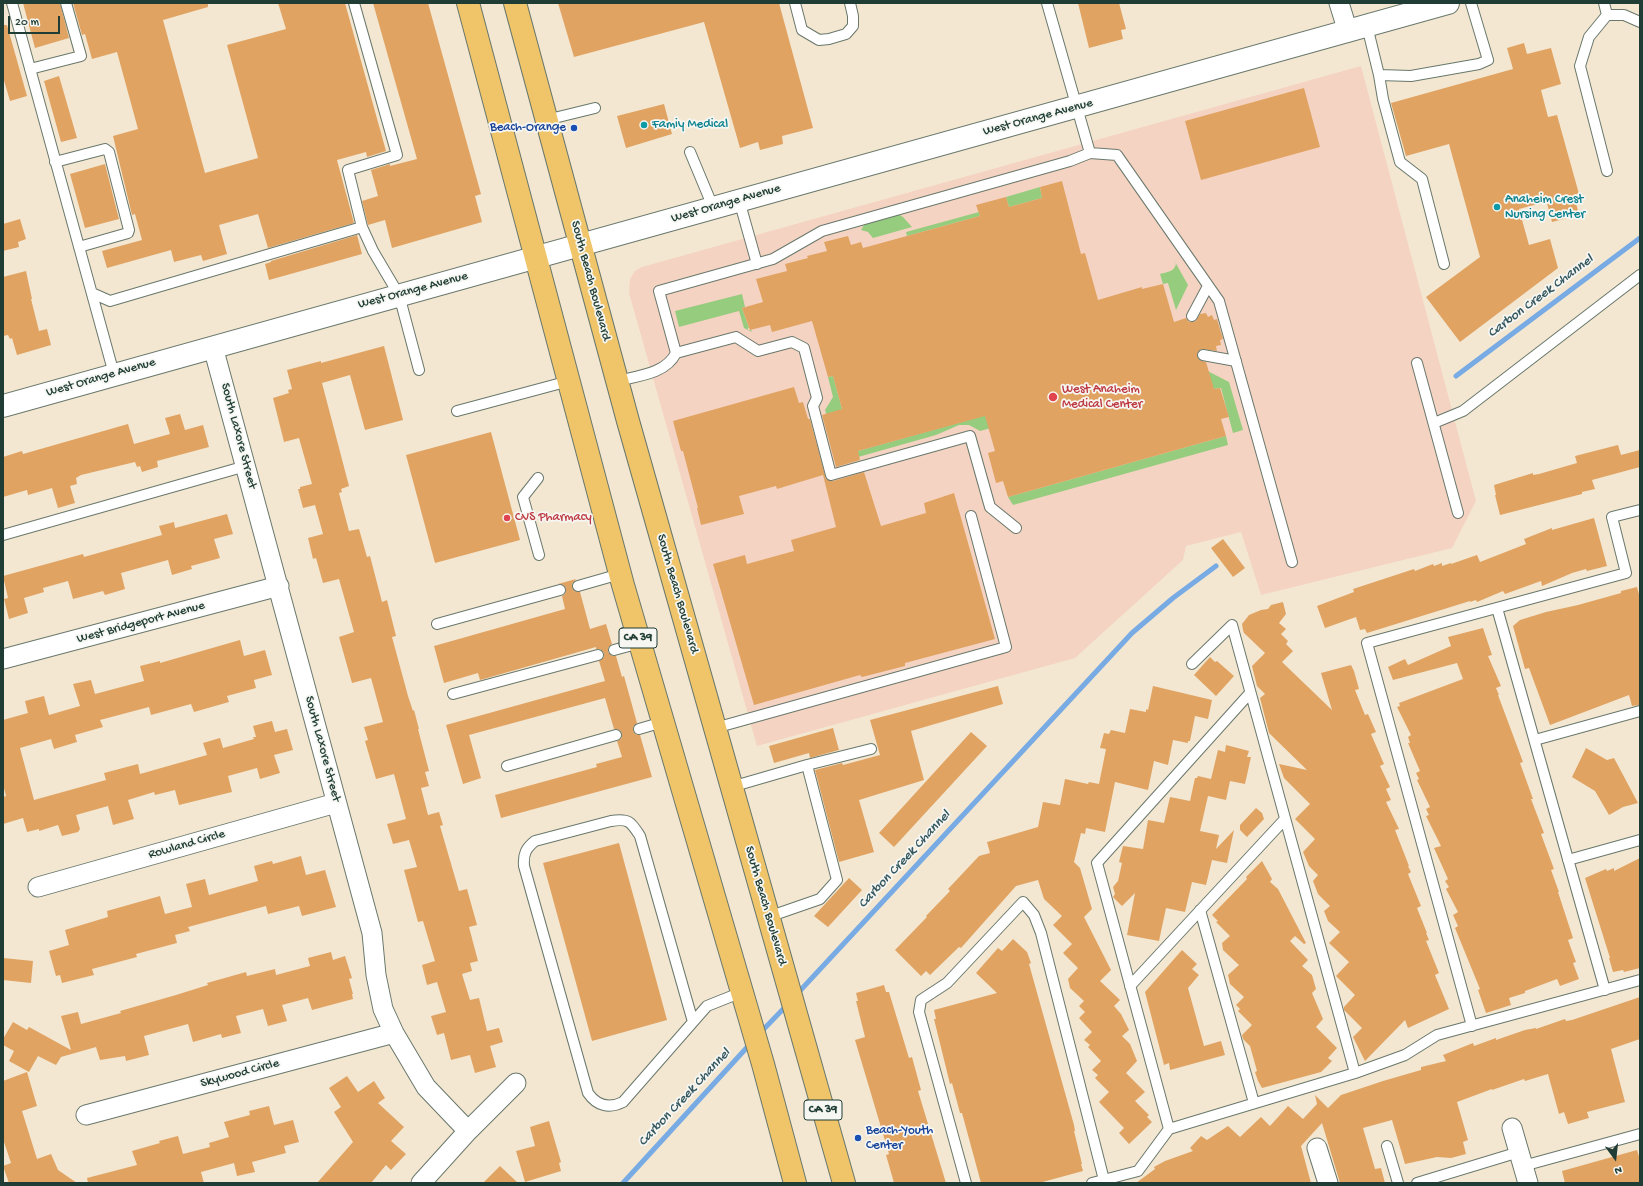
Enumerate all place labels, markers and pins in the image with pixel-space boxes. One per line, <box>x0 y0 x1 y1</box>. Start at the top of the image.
place label: Famiy Medical <box>652 117 728 133</box>
place label: Beach-Orange <box>490 120 566 136</box>
marker: Famiy Medical <box>639 120 649 130</box>
marker: Beach-Orange <box>569 123 579 133</box>
place label: Anaheim Crest Nursing Center <box>1505 192 1585 223</box>
marker: Anaheim Crest Nursing Center <box>1492 202 1502 212</box>
place label: West Anaheim Medical Center <box>1062 382 1142 413</box>
marker: West Anaheim Medical Center <box>1047 391 1059 403</box>
place label: CVS Pharmacy <box>515 510 592 526</box>
marker: CVS Pharmacy <box>502 513 512 523</box>
place label: Beach-Youth Center <box>866 1123 933 1154</box>
marker: Beach-Youth Center <box>853 1133 863 1143</box>

